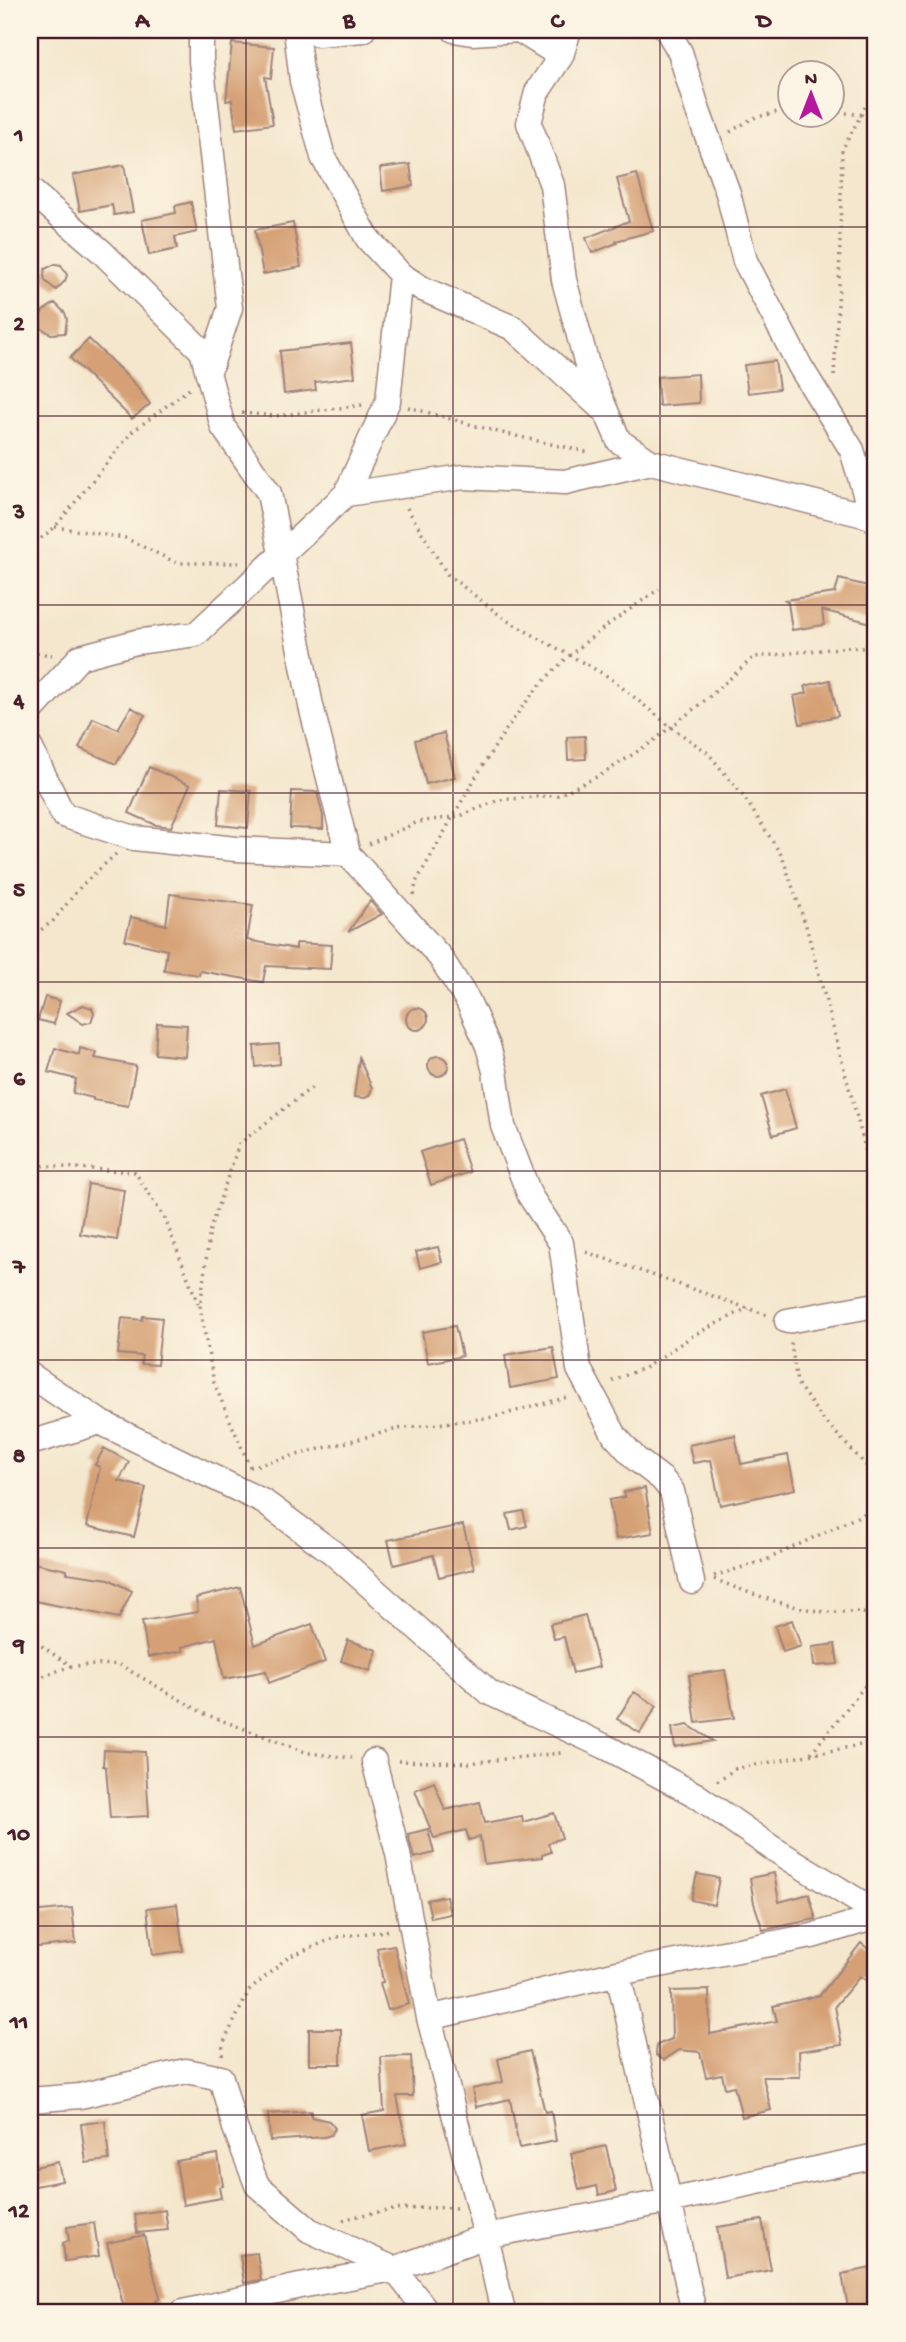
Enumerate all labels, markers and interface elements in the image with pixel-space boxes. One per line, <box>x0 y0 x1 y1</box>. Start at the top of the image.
text: A <box>134 9 150 36</box>
text: B <box>342 9 356 36</box>
text: C <box>551 9 566 36</box>
text: D <box>755 9 773 36</box>
north arrow <box>776 60 846 130</box>
text: N <box>805 69 817 92</box>
text: 1 <box>13 123 24 150</box>
text: 2 <box>13 312 25 339</box>
text: 3 <box>12 500 25 527</box>
text: 4 <box>13 689 25 716</box>
text: 5 <box>13 878 25 905</box>
text: 6 <box>13 1067 26 1094</box>
text: 7 <box>12 1255 26 1282</box>
text: 8 <box>13 1444 26 1471</box>
text: 9 <box>12 1633 25 1660</box>
text: 10 <box>7 1822 30 1849</box>
text: 11 <box>9 2010 28 2037</box>
text: 12 <box>8 2199 30 2226</box>

